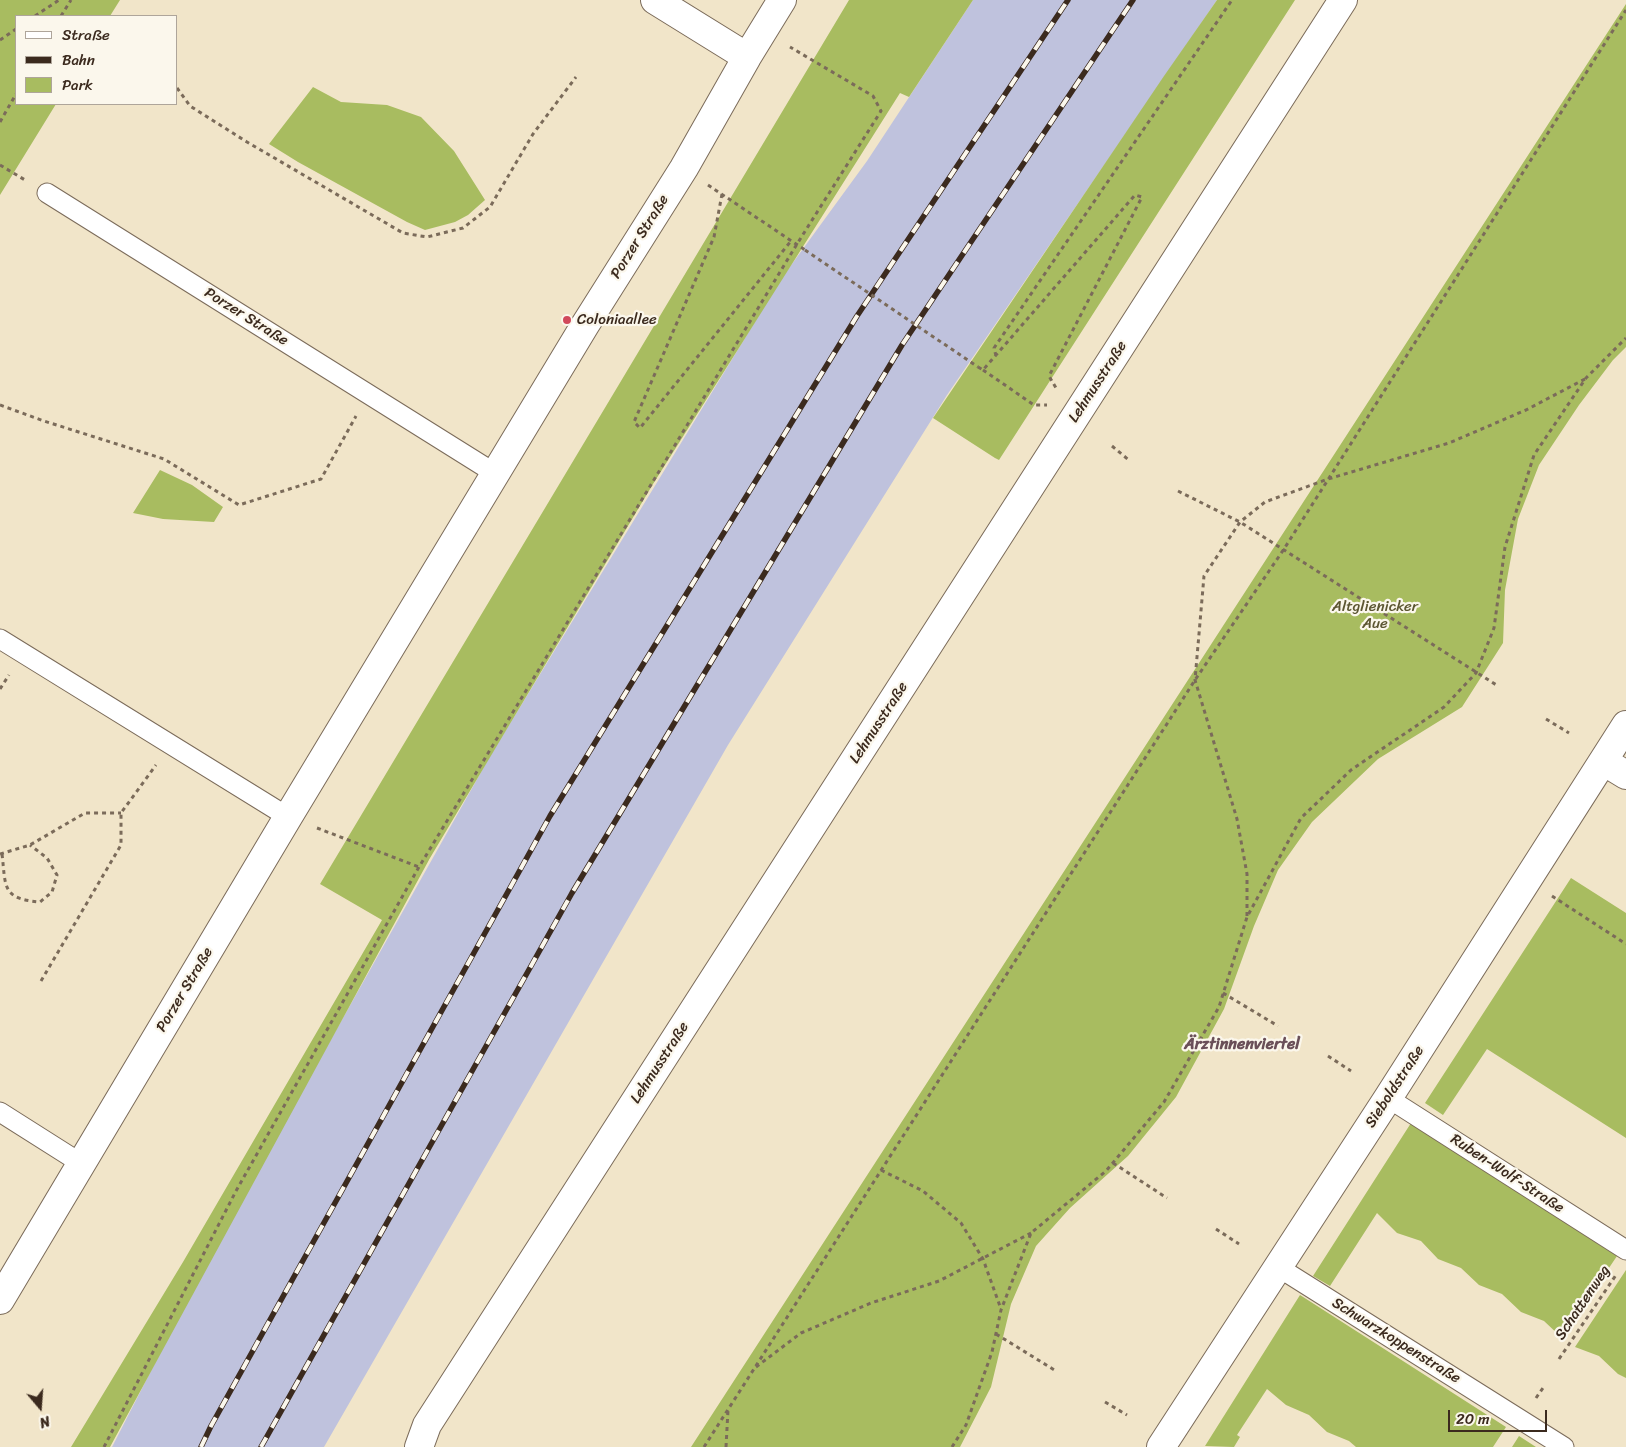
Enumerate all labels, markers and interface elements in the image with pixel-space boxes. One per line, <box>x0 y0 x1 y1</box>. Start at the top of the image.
legend <box>15 15 178 105</box>
text: Straße <box>62 22 110 48</box>
text: Bahn <box>62 47 95 73</box>
text: Park <box>62 72 93 98</box>
street label: Porzer Straße <box>607 192 673 282</box>
street label: Porzer Straße <box>201 284 291 350</box>
place label: Coloniaallee <box>577 311 657 329</box>
marker: Coloniaallee <box>561 314 573 326</box>
street label: Lehmusstraße <box>1065 338 1131 426</box>
park label: Altglienicker Aue <box>1332 598 1418 633</box>
street label: Lehmusstraße <box>846 679 912 767</box>
street label: Porzer Straße <box>153 944 217 1036</box>
street label: Lehmusstraße <box>627 1019 693 1107</box>
district label: Ärztinnenviertel <box>1184 1035 1300 1055</box>
street label: Sieboldstraße <box>1362 1043 1428 1131</box>
street label: Ruben-Wolf-Straße <box>1447 1131 1567 1217</box>
street label: Schattenweg <box>1552 1262 1614 1344</box>
street label: Schwarzkoppenstraße <box>1329 1294 1463 1388</box>
north arrow <box>15 1382 65 1432</box>
scale bar <box>1451 1400 1550 1432</box>
text: 20 m <box>1456 1406 1490 1432</box>
text: N <box>36 1408 53 1435</box>

